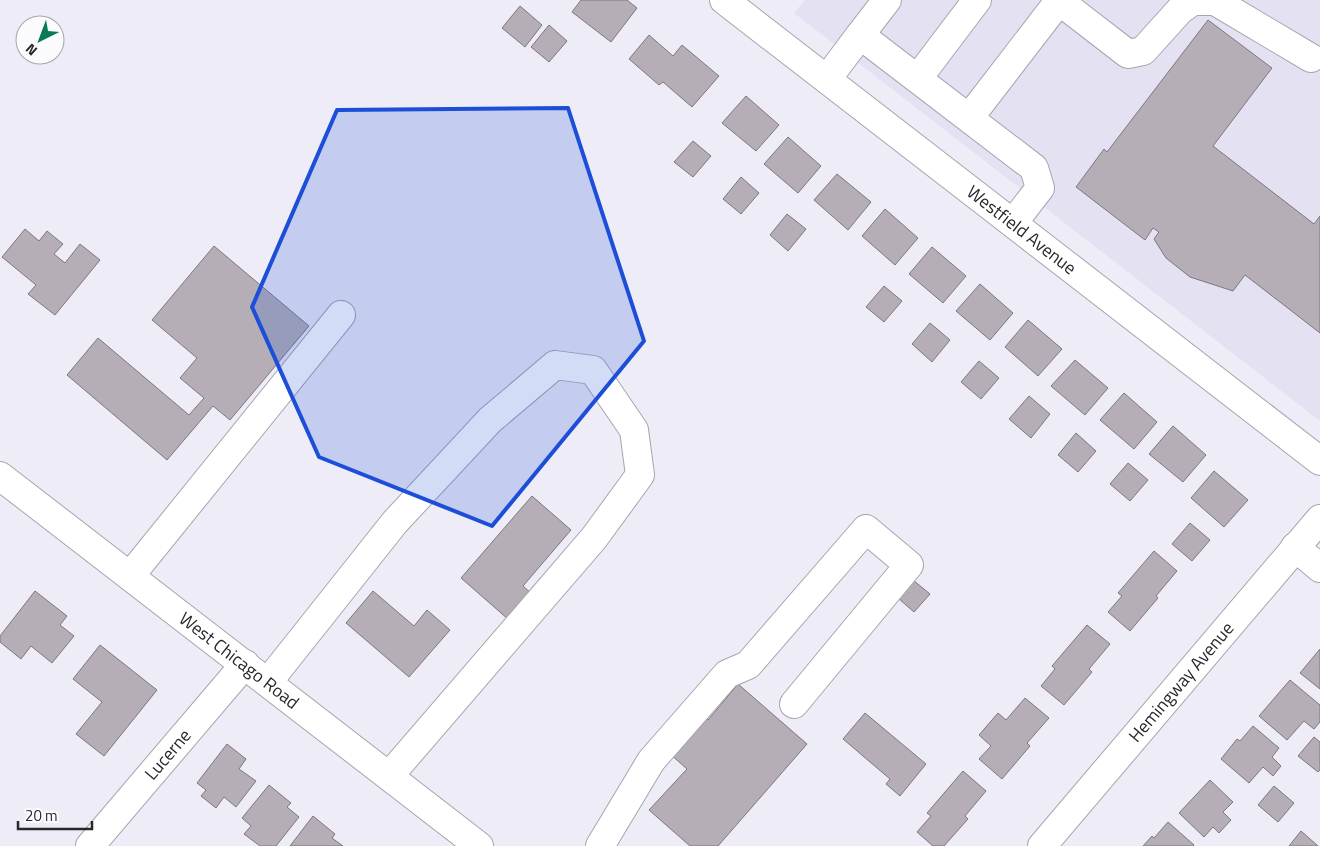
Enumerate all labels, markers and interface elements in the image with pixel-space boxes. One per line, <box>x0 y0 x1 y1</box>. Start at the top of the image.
north arrow <box>15 15 65 65</box>
text: N <box>20 39 42 61</box>
street label: Westfield Avenue <box>961 178 1082 281</box>
street label: West Chicago Road <box>174 605 305 715</box>
street label: Hemingway Avenue <box>1122 616 1240 748</box>
street label: Lucerne <box>138 723 197 786</box>
scale bar <box>18 798 91 830</box>
text: 20 m <box>25 804 58 827</box>

